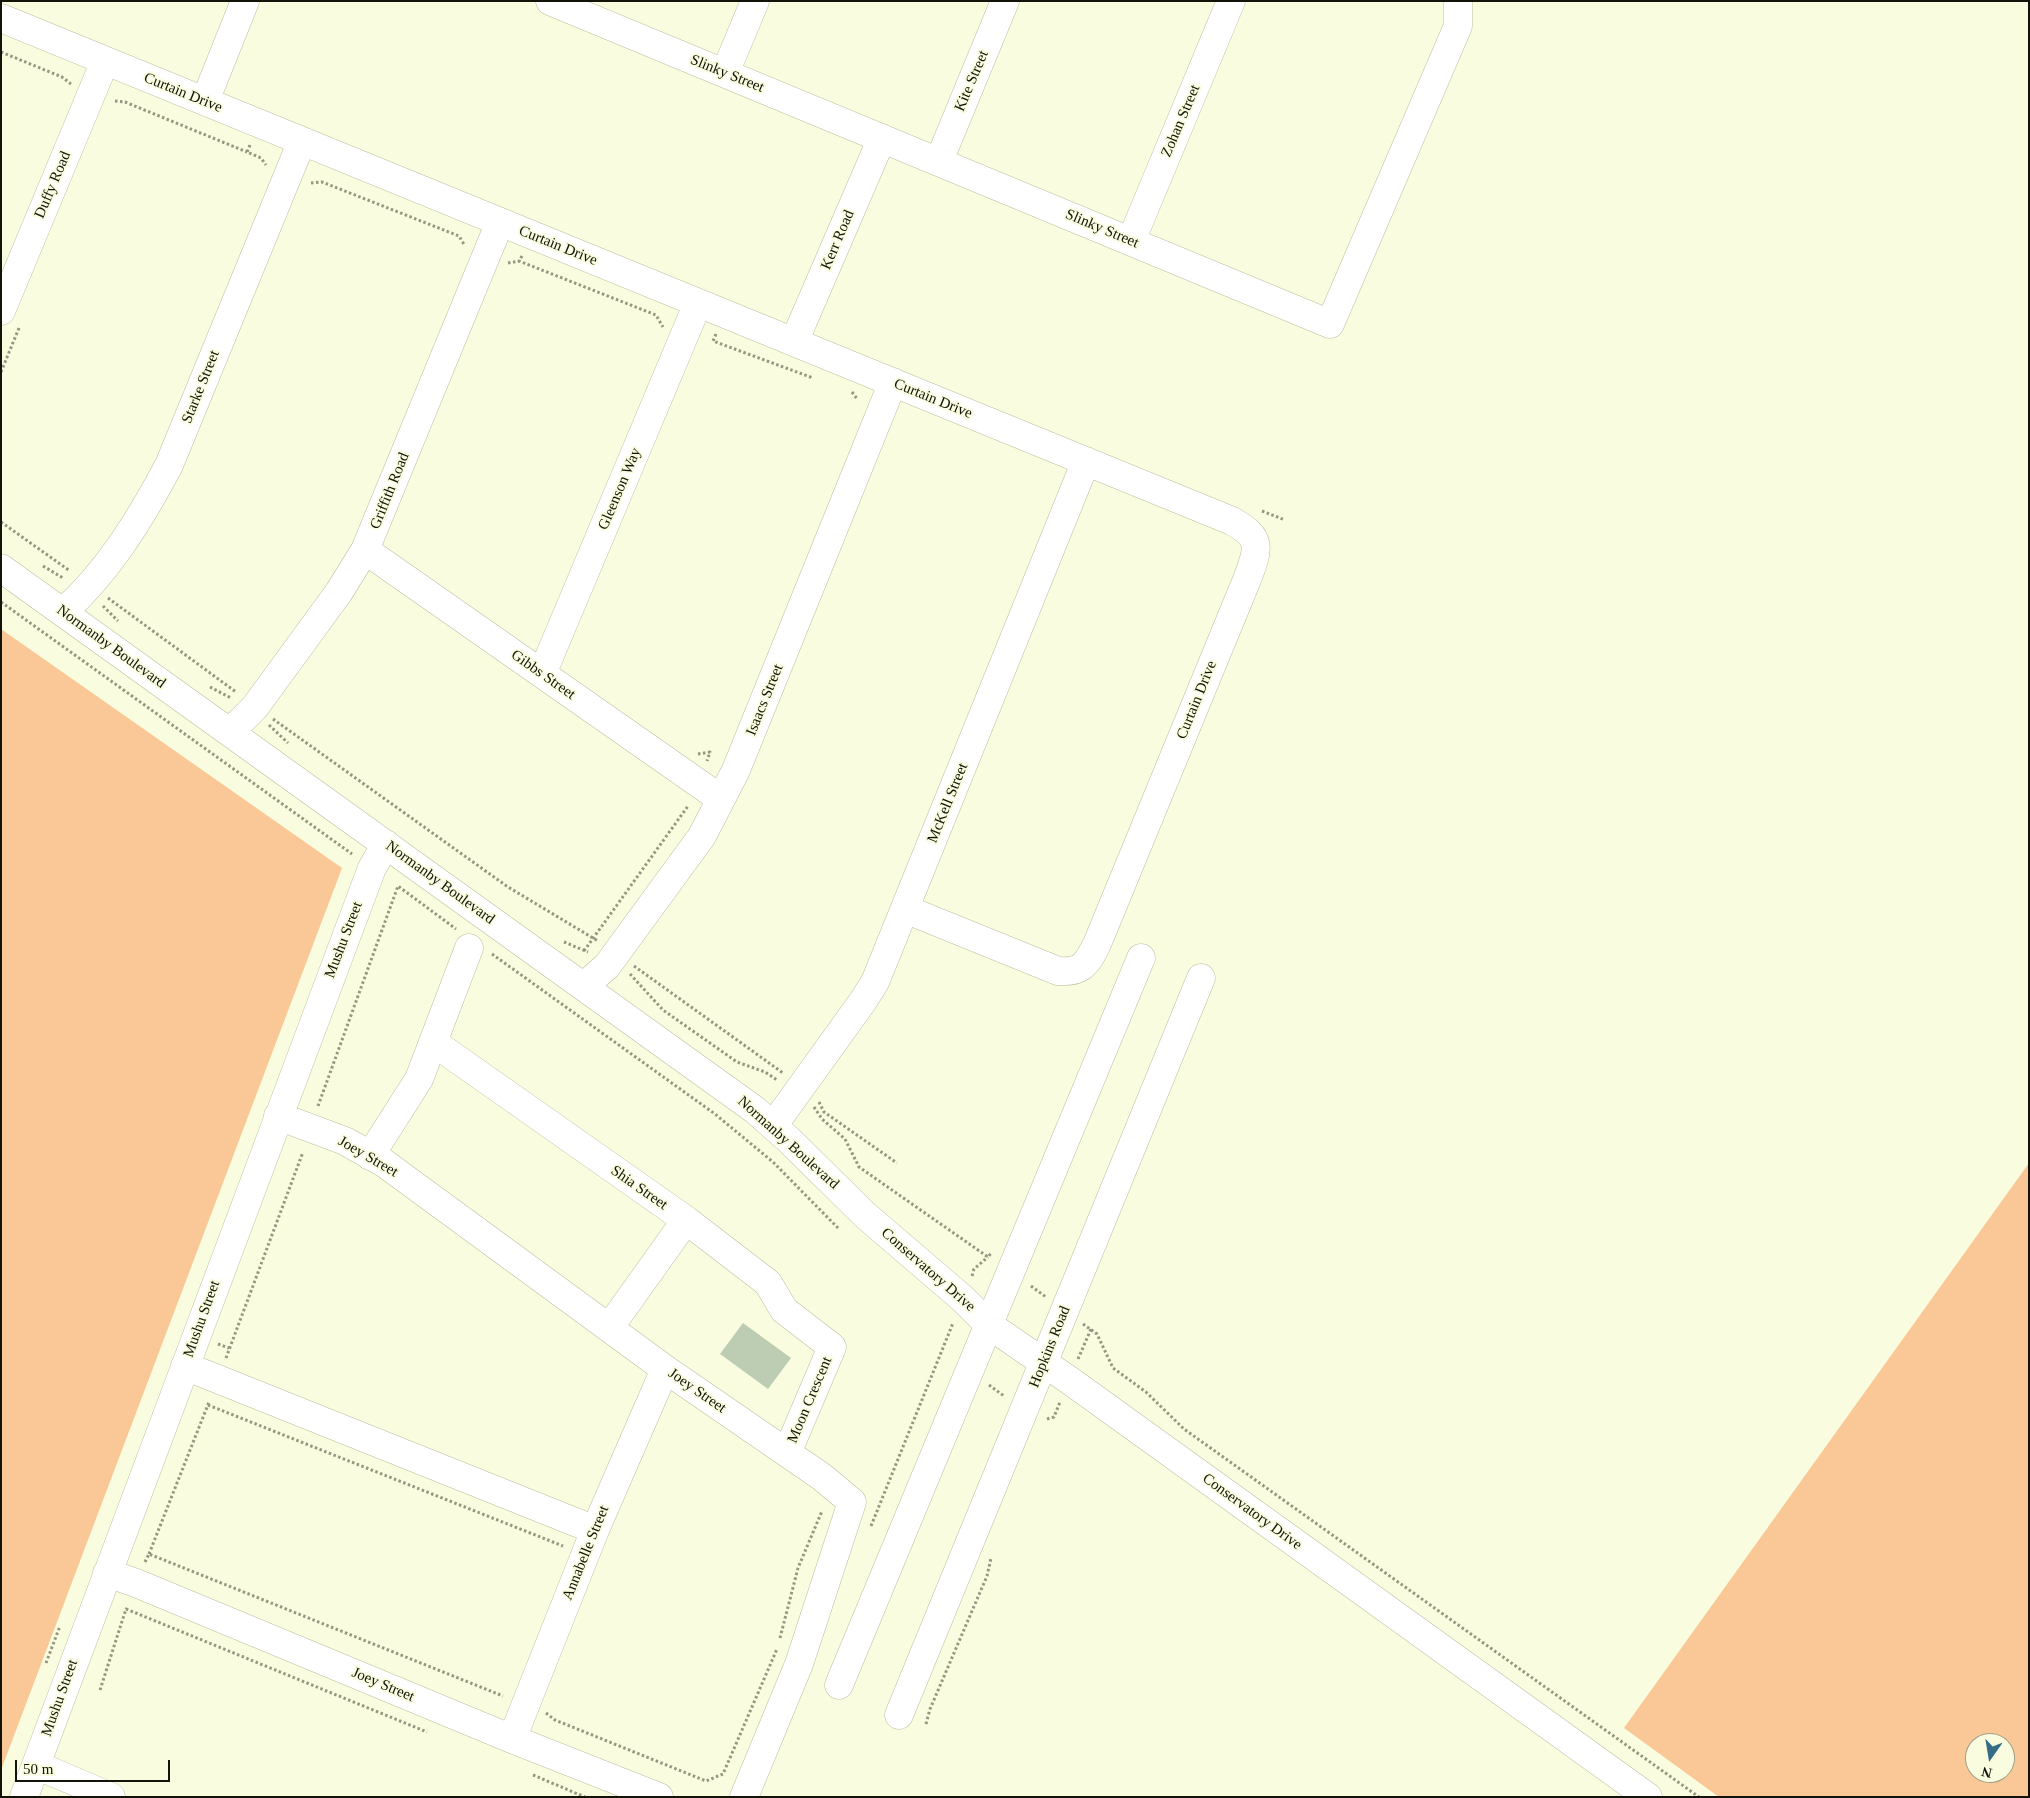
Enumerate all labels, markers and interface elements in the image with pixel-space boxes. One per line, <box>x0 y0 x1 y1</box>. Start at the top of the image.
street label: Kite Street <box>951 48 993 114</box>
street label: Slinky Street <box>688 51 766 97</box>
street label: Curtain Drive <box>141 69 225 117</box>
street label: Zohan Street <box>1158 82 1204 160</box>
street label: Duffy Road <box>31 149 75 221</box>
street label: Slinky Street <box>1063 205 1141 253</box>
street label: Kerr Road <box>817 208 859 272</box>
street label: Curtain Drive <box>516 222 600 270</box>
street label: Starke Street <box>178 348 224 426</box>
street label: Curtain Drive <box>891 375 975 423</box>
street label: Gleenson Way <box>595 445 645 533</box>
street label: Griffith Road <box>366 450 414 532</box>
street label: Normanby Boulevard <box>53 601 169 693</box>
street label: Gibbs Street <box>507 646 579 704</box>
street label: Curtain Drive <box>1173 658 1221 742</box>
street label: Isaacs Street <box>743 662 787 738</box>
street label: McKell Street <box>924 760 972 846</box>
street label: Normanby Boulevard <box>382 837 498 929</box>
street label: Mushu Street <box>321 899 367 981</box>
street label: Normanby Boulevard <box>734 1093 842 1193</box>
street label: Joey Street <box>335 1133 401 1181</box>
street label: Shia Street <box>607 1162 671 1214</box>
street label: Conservatory Drive <box>877 1224 979 1316</box>
street label: Mushu Street <box>180 1278 224 1360</box>
street label: Hopkins Road <box>1026 1304 1074 1390</box>
street label: Moon Crescent <box>784 1354 836 1446</box>
street label: Joey Street <box>665 1365 729 1417</box>
street label: Conservatory Drive <box>1199 1470 1305 1554</box>
street label: Annabelle Street <box>559 1503 613 1603</box>
street label: Mushu Street <box>38 1657 82 1739</box>
street label: Joey Street <box>349 1664 417 1706</box>
north arrow <box>1965 1733 2015 1783</box>
scale bar <box>18 1750 172 1782</box>
text: 50 m <box>23 1761 53 1777</box>
text: N <box>1980 1764 1993 1781</box>

